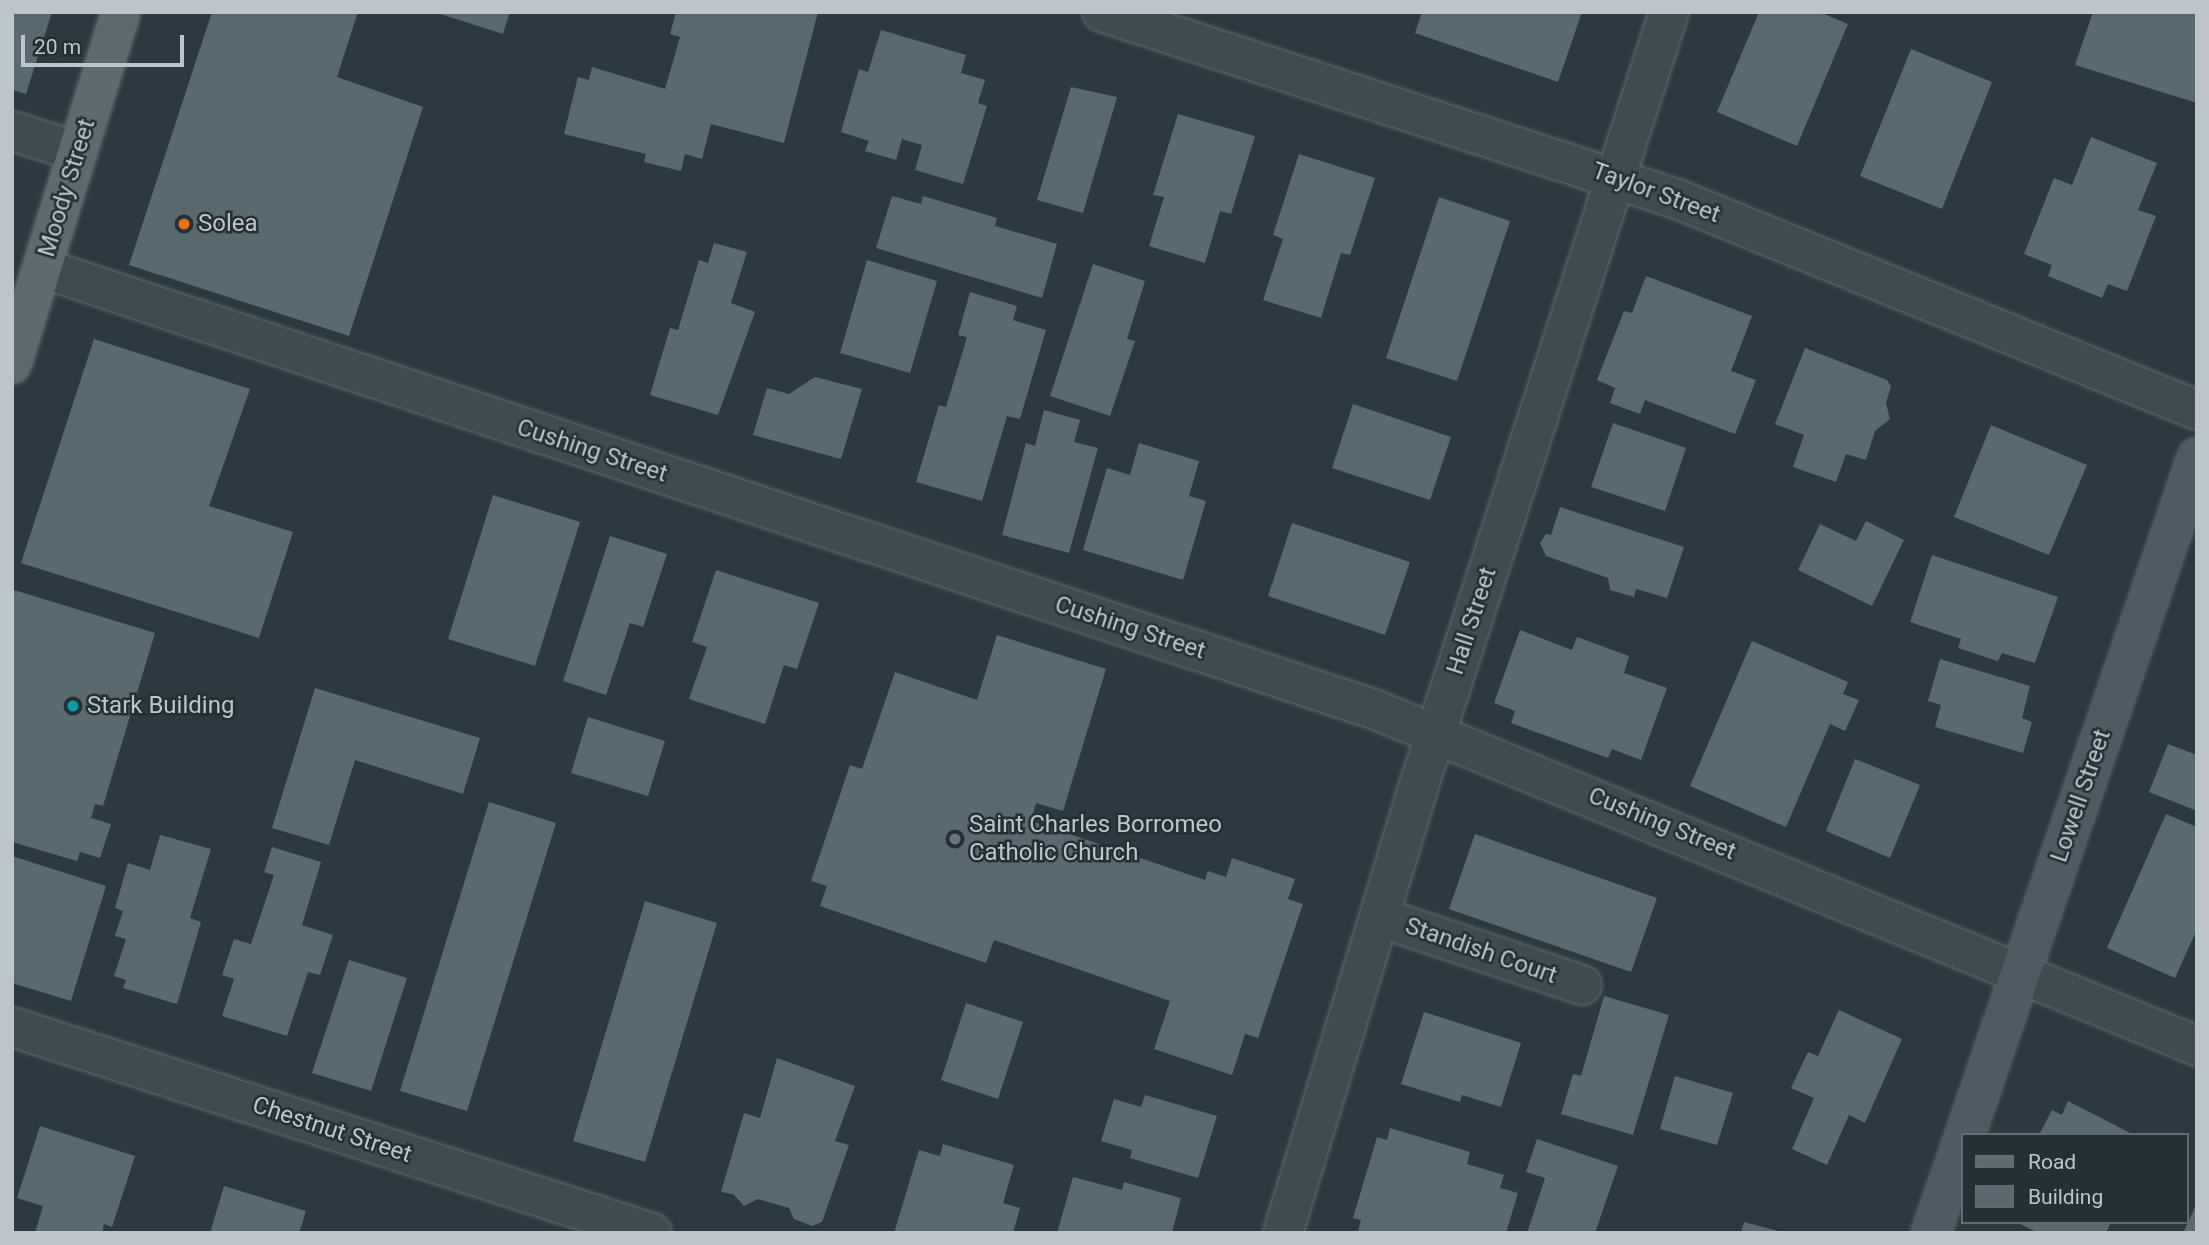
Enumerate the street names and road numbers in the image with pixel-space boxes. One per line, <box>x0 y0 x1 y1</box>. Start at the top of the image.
street label: Moody Street <box>32 116 102 260</box>
street label: Taylor Street <box>1588 157 1724 229</box>
street label: Cushing Street <box>513 413 671 489</box>
street label: Hall Street <box>1441 564 1503 678</box>
street label: Cushing Street <box>1051 590 1209 666</box>
street label: Lowell Street <box>2045 726 2117 866</box>
street label: Cushing Street <box>1584 781 1740 867</box>
street label: Standish Court <box>1401 912 1561 990</box>
street label: Chestnut Street <box>249 1091 415 1169</box>

